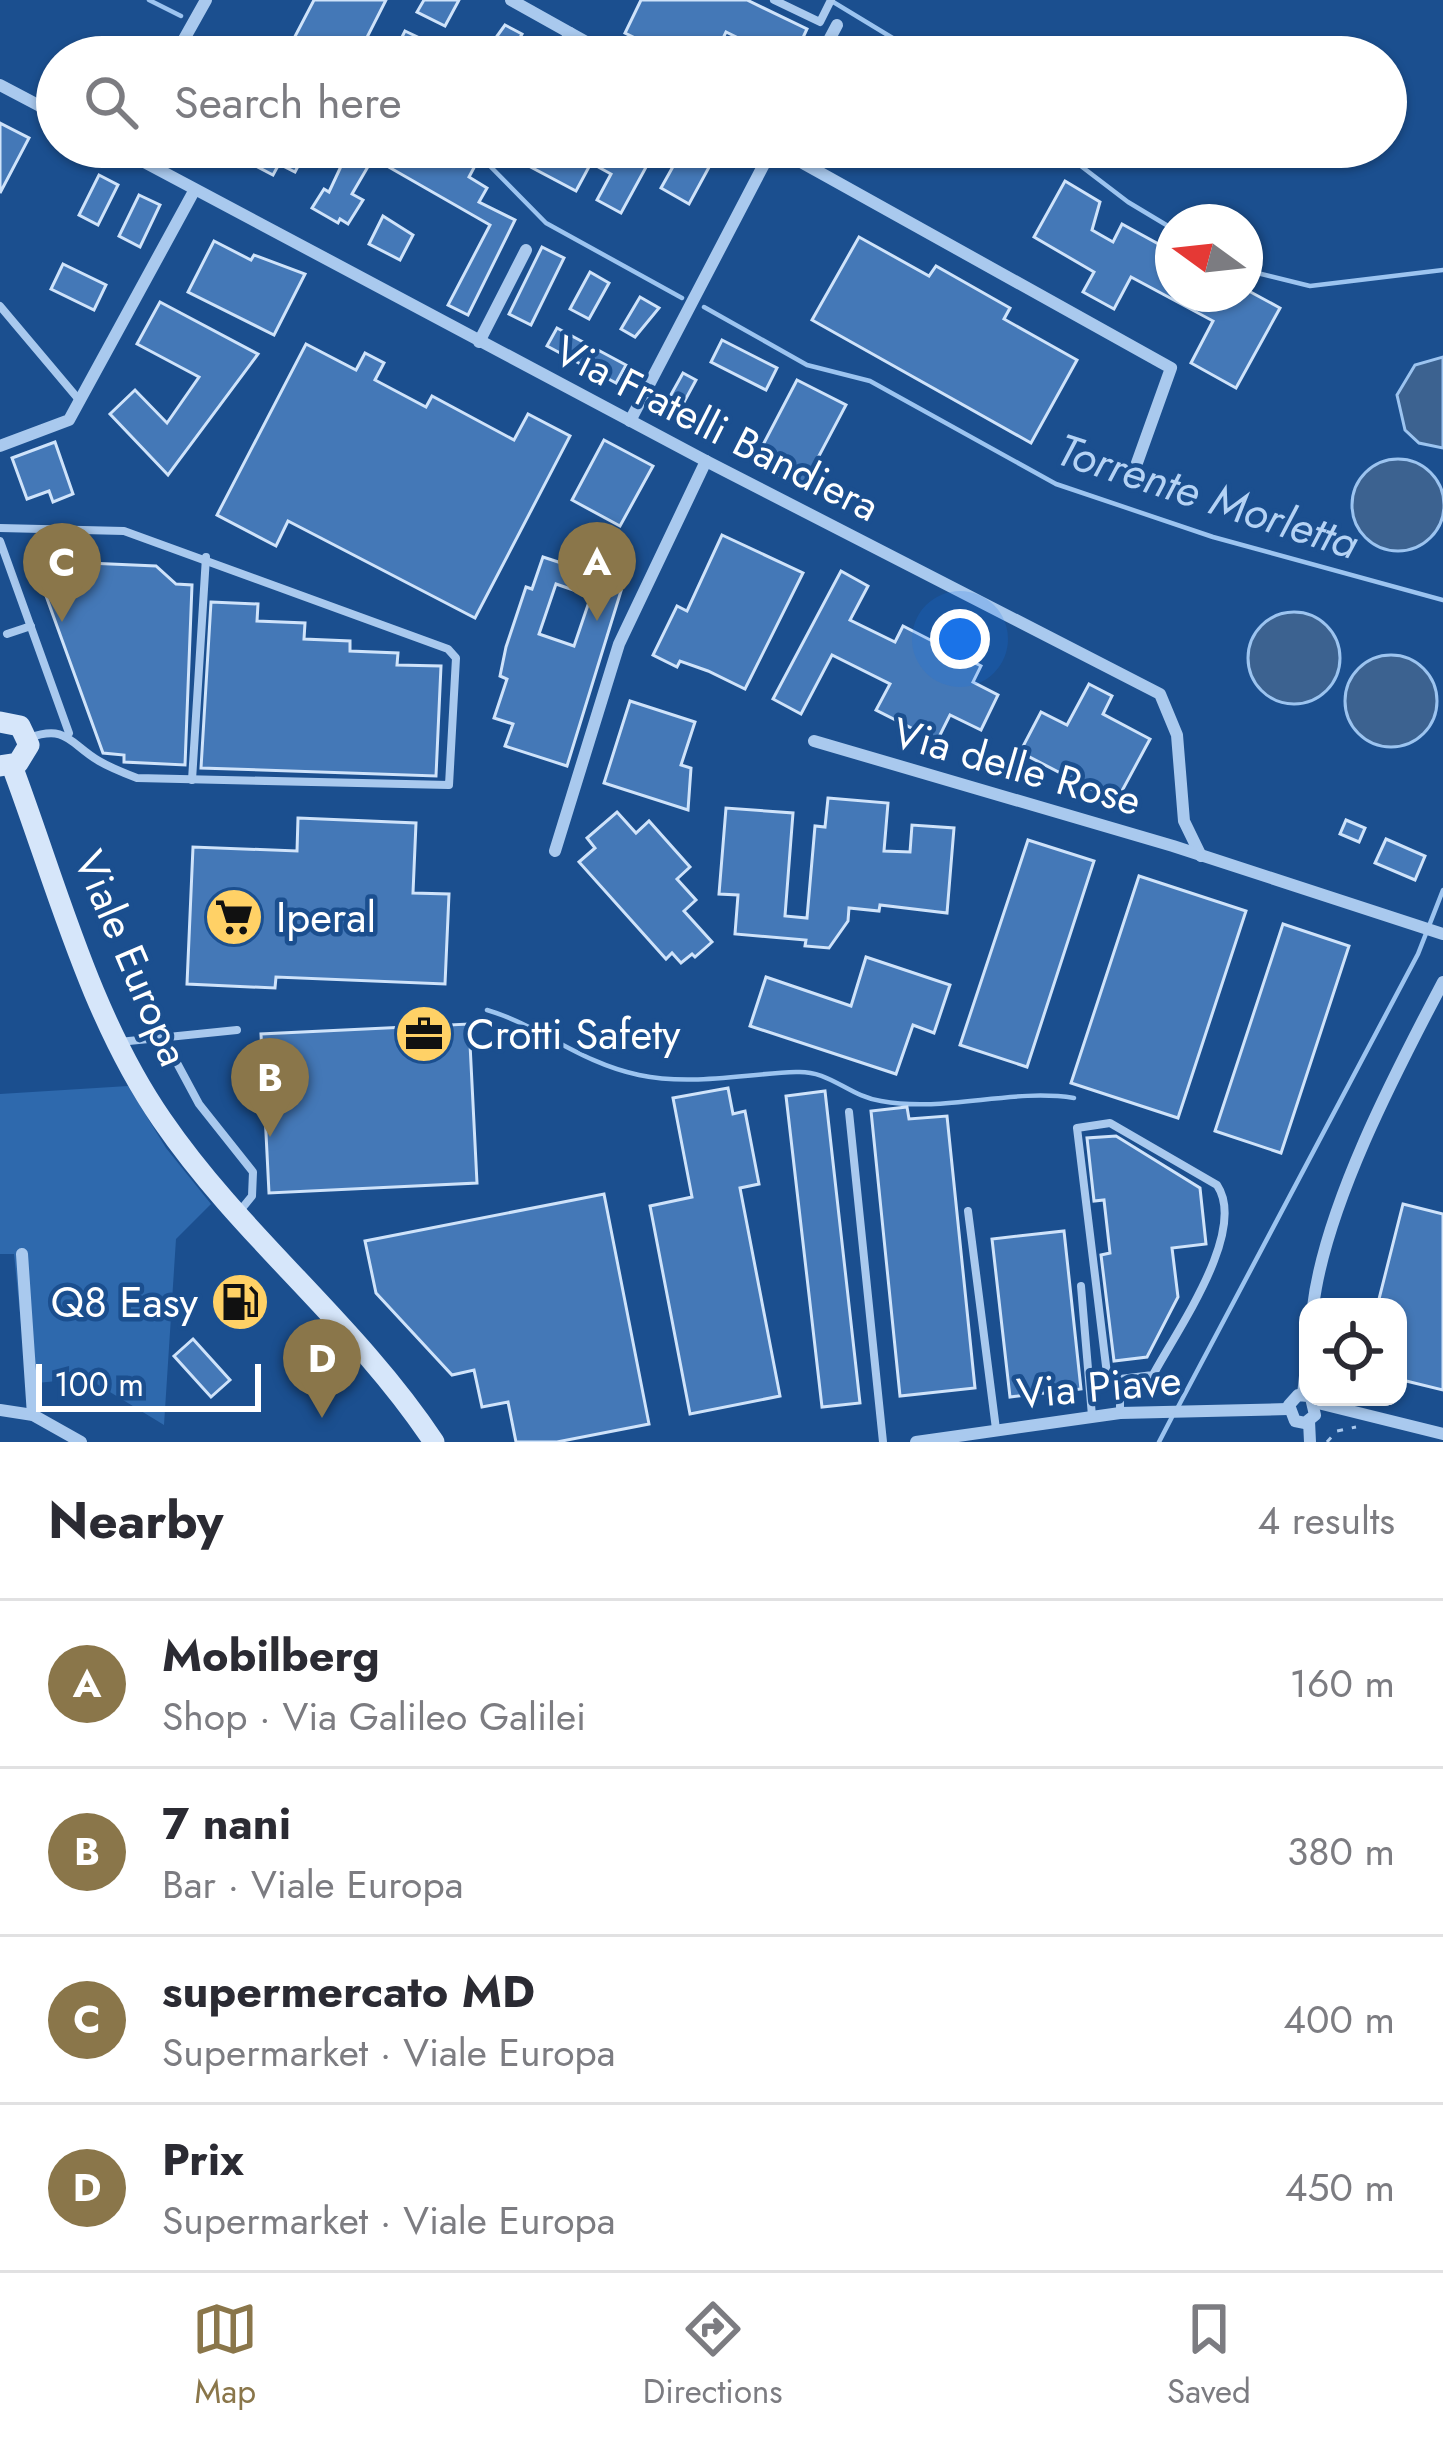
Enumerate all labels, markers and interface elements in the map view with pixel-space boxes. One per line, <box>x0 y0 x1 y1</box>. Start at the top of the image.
search box <box>36 36 1407 168</box>
icon: search <box>78 69 144 135</box>
text: Search here <box>174 70 402 135</box>
north arrow <box>1155 204 1263 312</box>
street label: Via Fratelli Bandiera <box>544 320 890 537</box>
water label: Torrente Morletta <box>1049 417 1367 576</box>
pin: A <box>558 522 636 621</box>
pin: C <box>23 523 101 622</box>
your location <box>930 609 990 669</box>
street label: Via delle Rose <box>886 702 1148 831</box>
street label: Viale Europa <box>59 841 204 1075</box>
supermarket icon: Iperal <box>203 886 265 948</box>
place label: Iperal <box>276 887 376 948</box>
office icon: Crotti Safety <box>393 1003 455 1065</box>
place label: Crotti Safety <box>466 1004 681 1065</box>
pin: B <box>231 1038 309 1137</box>
fuel station icon: Q8 Easy <box>209 1271 271 1333</box>
place label: Q8 Easy <box>51 1272 199 1333</box>
map controls <box>1299 1298 1407 1406</box>
button: locate <box>1299 1298 1407 1406</box>
pin: D <box>283 1319 361 1418</box>
street label: Via Piave <box>1014 1349 1184 1424</box>
scale bar <box>36 1358 261 1411</box>
text: 100 m <box>54 1361 144 1408</box>
text: Nearby <box>48 1483 223 1557</box>
text: 4 results <box>1257 1492 1395 1549</box>
text: Mobilberg <box>162 1623 380 1688</box>
text: A <box>73 1655 101 1712</box>
text: 160 m <box>1289 1655 1395 1712</box>
text: Shop · Via Galileo Galilei <box>162 1688 586 1745</box>
text: 7 nani <box>162 1791 291 1856</box>
text: B <box>74 1823 100 1880</box>
text: 380 m <box>1287 1823 1395 1880</box>
text: Bar · Viale Europa <box>162 1856 463 1913</box>
text: supermercato MD <box>162 1959 535 2024</box>
text: C <box>73 1991 101 2048</box>
text: 400 m <box>1283 1991 1395 2048</box>
text: Supermarket · Viale Europa <box>162 2024 616 2081</box>
text: Prix <box>162 2127 244 2192</box>
text: D <box>73 2159 101 2216</box>
text: 450 m <box>1285 2159 1395 2216</box>
text: Supermarket · Viale Europa <box>162 2192 616 2249</box>
tab: Map <box>192 2296 258 2415</box>
tab: Directions <box>643 2296 783 2415</box>
tab: Saved <box>1167 2296 1251 2415</box>

